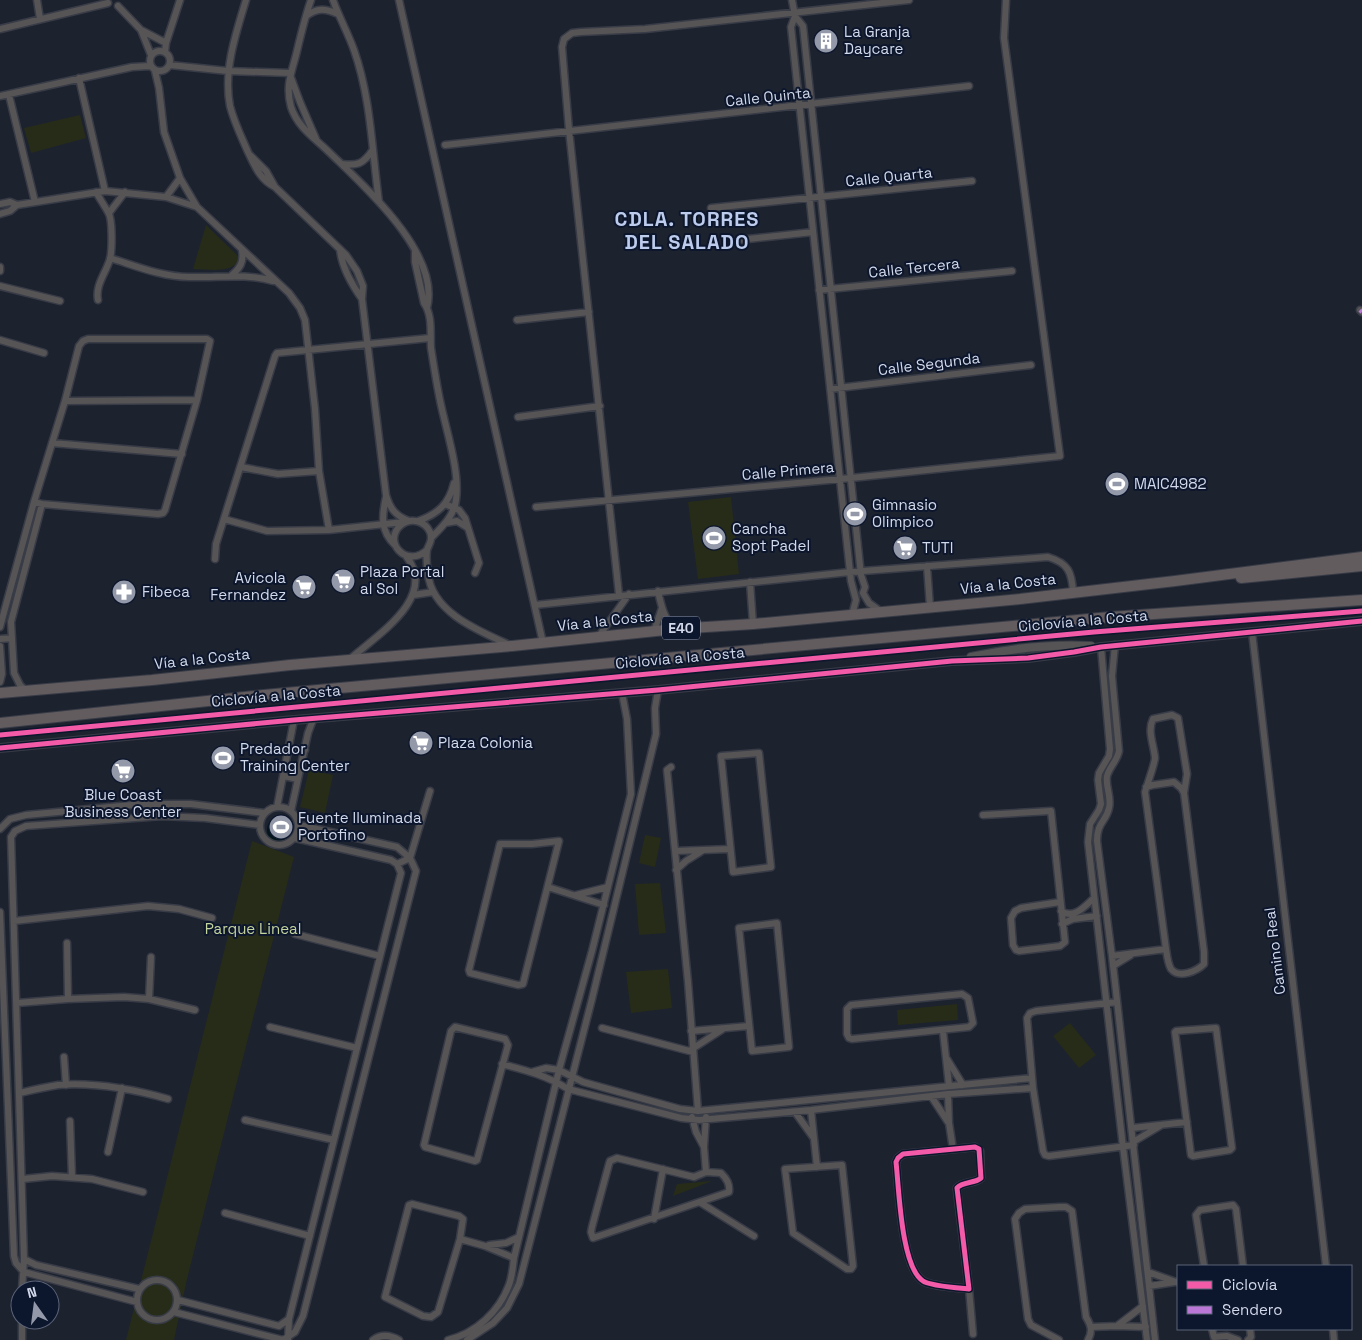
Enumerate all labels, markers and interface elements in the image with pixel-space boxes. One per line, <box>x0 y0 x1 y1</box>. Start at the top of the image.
place label: La Granja Daycare <box>844 22 910 58</box>
building icon: La Granja Daycare <box>813 28 839 54</box>
street label: Calle Quinta <box>724 83 812 110</box>
street label: Calle Quarta <box>845 162 934 191</box>
district label: CDLA. TORRES DEL SALADO <box>615 206 759 255</box>
street label: Calle Tercera <box>867 253 961 282</box>
street label: Calle Segunda <box>877 348 981 379</box>
street label: Calle Primera <box>741 457 835 484</box>
sports icon: MAIC4982 <box>1104 471 1130 497</box>
place label: MAIC4982 <box>1134 474 1207 493</box>
place label: Gimnasio Olimpico <box>872 495 937 531</box>
sports icon: Gimnasio Olimpico <box>842 501 868 527</box>
place label: Cancha Sopt Padel <box>732 519 810 555</box>
sports icon: Cancha Sopt Padel <box>701 525 727 551</box>
supermarket icon: TUTI <box>892 535 918 561</box>
place label: TUTI <box>922 538 953 557</box>
place label: Plaza Portal al Sol <box>360 562 444 598</box>
place label: Avicola Fernandez <box>210 568 286 604</box>
supermarket icon: Plaza Portal al Sol <box>330 568 356 594</box>
street label: Vía a la Costa <box>959 569 1057 598</box>
supermarket icon: Avicola Fernandez <box>291 574 317 600</box>
pharmacy icon: Fibeca <box>111 579 137 605</box>
place label: Fibeca <box>142 582 190 601</box>
street label: Ciclovía a la Costa <box>1017 605 1149 636</box>
street label: Vía a la Costa <box>556 606 654 635</box>
road number: E40 <box>662 616 700 640</box>
street label: Ciclovía a la Costa <box>614 642 746 673</box>
street label: Vía a la Costa <box>153 644 251 673</box>
street label: Ciclovía a la Costa <box>210 680 342 711</box>
supermarket icon: Plaza Colonia <box>408 730 434 756</box>
place label: Plaza Colonia <box>438 733 533 752</box>
place label: Predador Training Center <box>240 739 350 775</box>
sports icon: Predador Training Center <box>210 745 236 771</box>
supermarket icon: Blue Coast Business Center <box>110 758 136 784</box>
place label: Blue Coast Business Center <box>64 785 182 821</box>
place label: Fuente Iluminada Portofino <box>298 808 422 844</box>
sports icon: Fuente Iluminada Portofino <box>268 814 294 840</box>
street label: Camino Real <box>1260 906 1289 996</box>
park label: Parque Lineal <box>205 919 301 938</box>
legend <box>1177 1265 1352 1330</box>
text: Ciclovía <box>1222 1275 1278 1294</box>
north arrow <box>10 1280 60 1330</box>
text: N <box>25 1283 39 1302</box>
text: Sendero <box>1222 1300 1282 1319</box>

